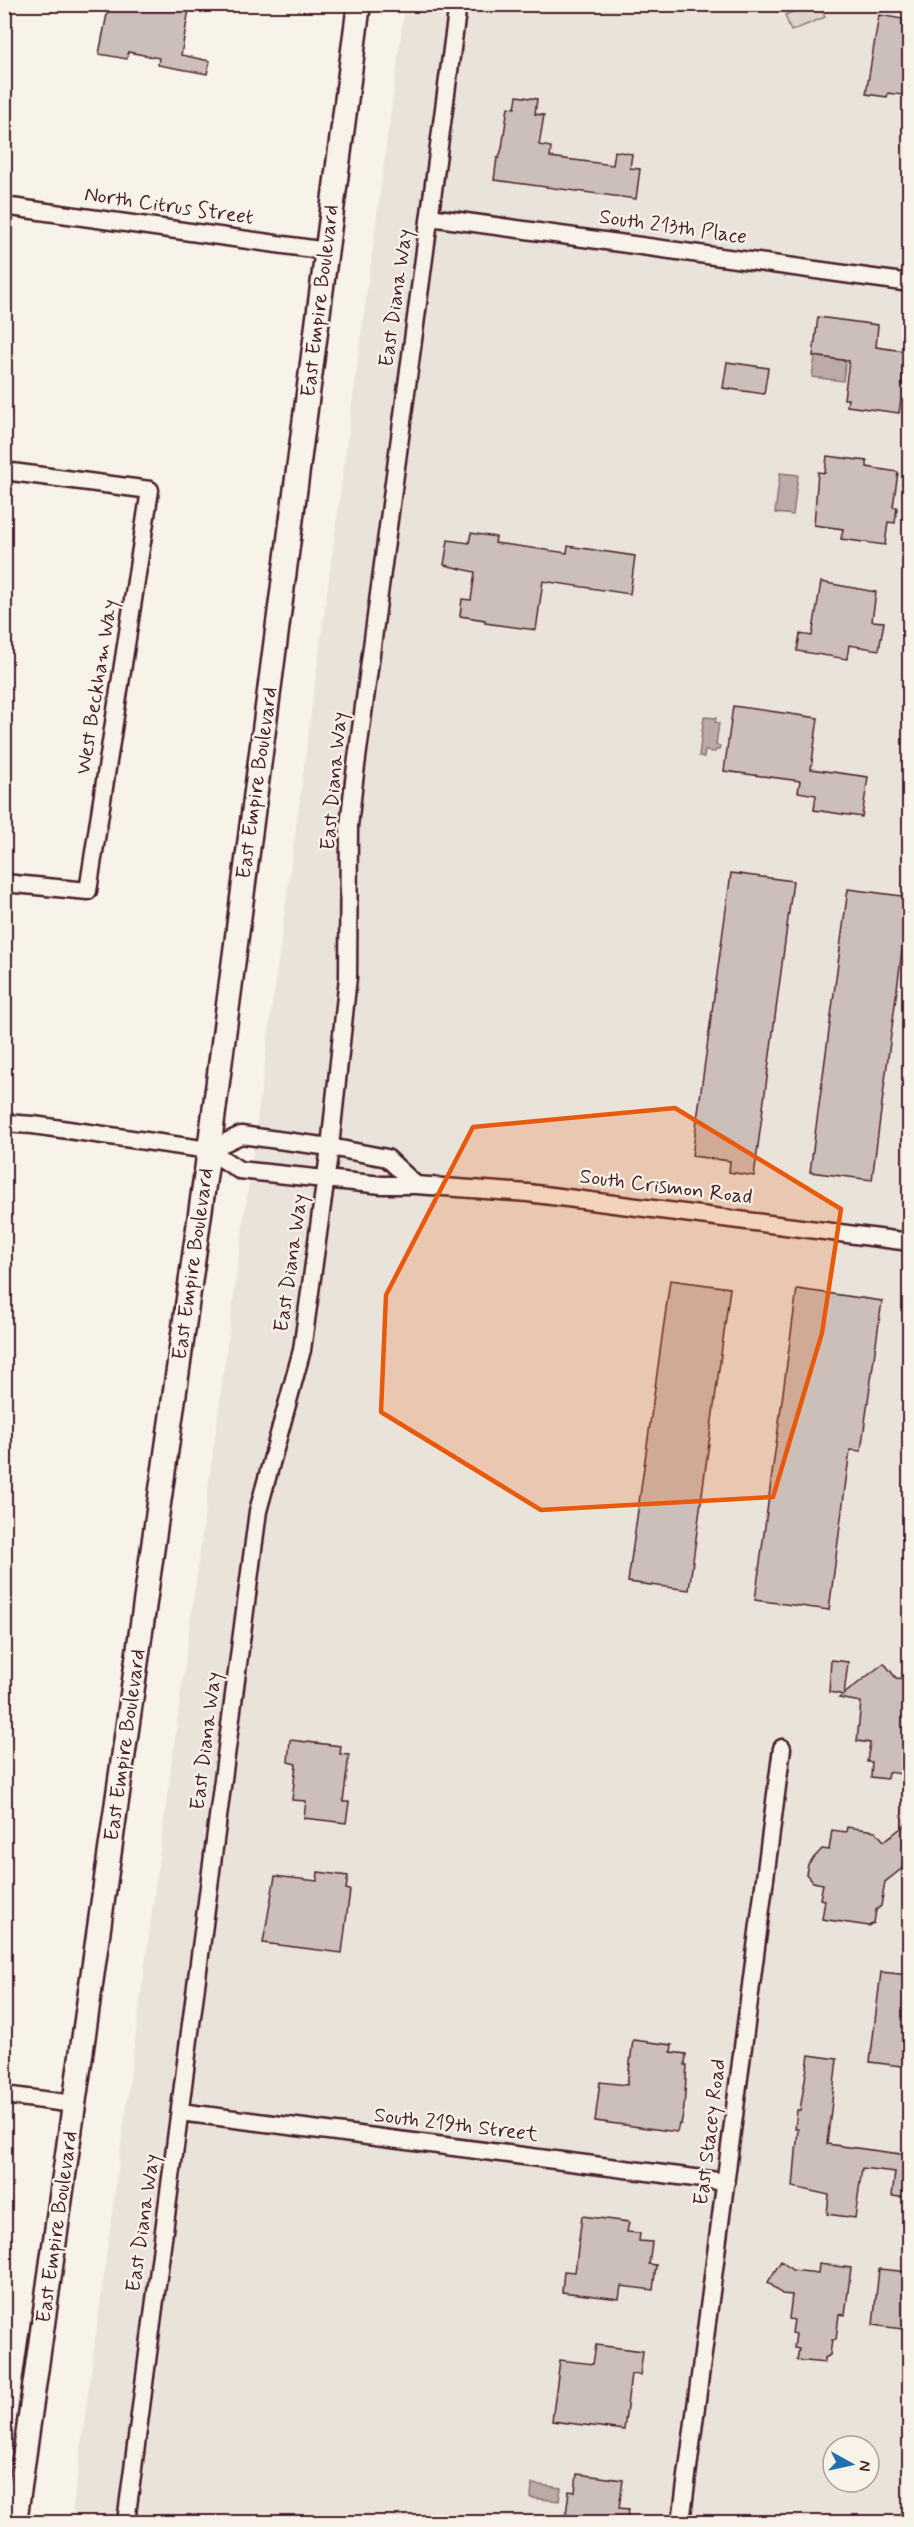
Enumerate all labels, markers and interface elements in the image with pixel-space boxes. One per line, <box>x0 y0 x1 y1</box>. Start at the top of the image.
street label: North Citrus Street <box>83 180 255 232</box>
street label: East Empire Boulevard <box>294 203 346 399</box>
street label: South 213th Place <box>597 203 749 251</box>
street label: East Diana Way <box>372 227 420 369</box>
street label: West Beckham Way <box>69 597 125 777</box>
street label: East Empire Boulevard <box>230 685 284 881</box>
street label: East Diana Way <box>314 711 354 851</box>
street label: South Crismon Road <box>578 1163 754 1211</box>
street label: East Empire Boulevard <box>166 1166 220 1362</box>
street label: East Diana Way <box>267 1192 315 1334</box>
street label: East Empire Boulevard <box>98 1647 152 1843</box>
street label: East Diana Way <box>184 1670 228 1812</box>
street label: East Stacey Road <box>687 2057 733 2207</box>
street label: South 219th Street <box>372 2101 540 2149</box>
street label: East Empire Boulevard <box>30 2129 84 2325</box>
street label: East Diana Way <box>119 2152 167 2294</box>
north arrow <box>821 2434 881 2494</box>
text: N <box>853 2459 876 2473</box>

